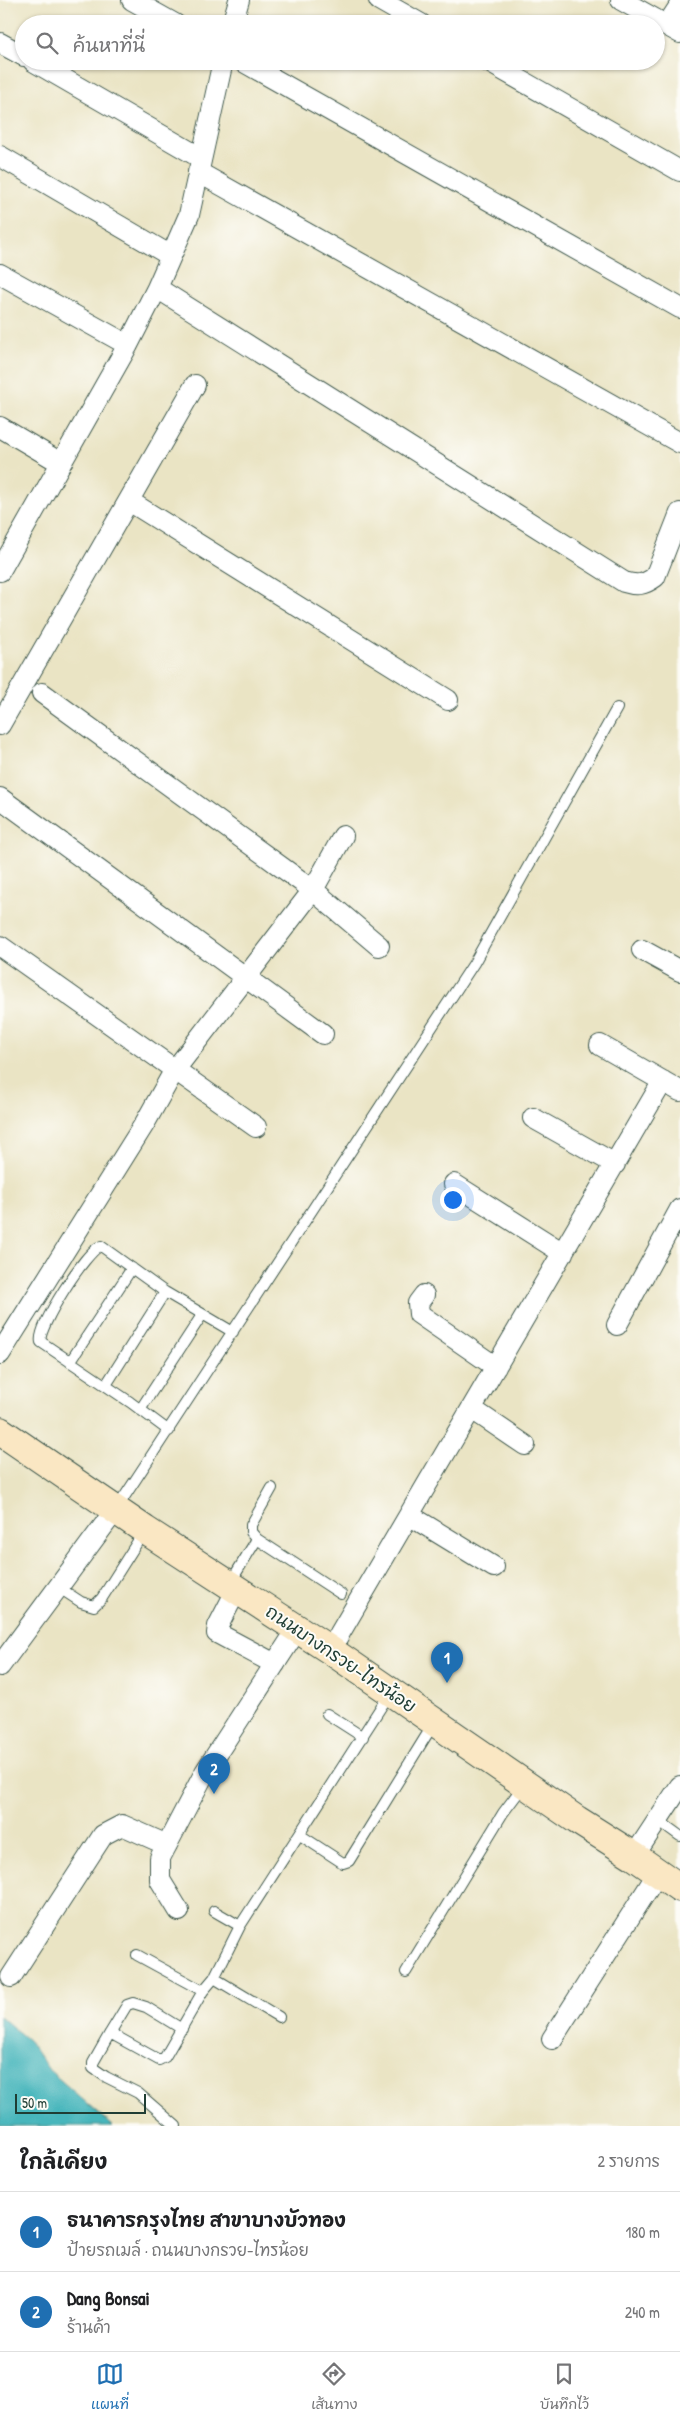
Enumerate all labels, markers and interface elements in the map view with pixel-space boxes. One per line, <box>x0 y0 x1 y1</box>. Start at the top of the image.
search box <box>15 15 665 70</box>
icon: search <box>33 29 61 57</box>
text: ค้นหาที่นี่ <box>73 32 145 58</box>
your location <box>440 1187 466 1213</box>
street label: ถนนบางกรวย-ไทรน้อย <box>261 1599 422 1718</box>
pin: 1 <box>431 1642 463 1683</box>
pin: 2 <box>198 1753 230 1794</box>
scale bar <box>15 2091 146 2114</box>
text: 50 m <box>22 2093 47 2112</box>
text: ใกล้เคียง <box>20 2147 107 2176</box>
text: 2 รายการ <box>598 2150 660 2172</box>
text: ธนาคารกรุงไทย สาขาบางบัวทอง <box>67 2207 346 2233</box>
text: 1 <box>33 2221 39 2243</box>
text: 180 m <box>626 2221 660 2243</box>
text: ป้ายรถเมล์ · ถนนบางกรวย-ไทรน้อย <box>67 2239 309 2261</box>
text: Dang Bonsai <box>67 2285 150 2311</box>
text: 2 <box>32 2301 40 2323</box>
text: 240 m <box>625 2301 660 2323</box>
text: ร้านค้า <box>67 2316 111 2338</box>
tab: แผนที่ <box>91 2360 129 2414</box>
tab: เส้นทาง <box>311 2360 357 2414</box>
tab: บันทึกไว้ <box>540 2360 589 2414</box>

